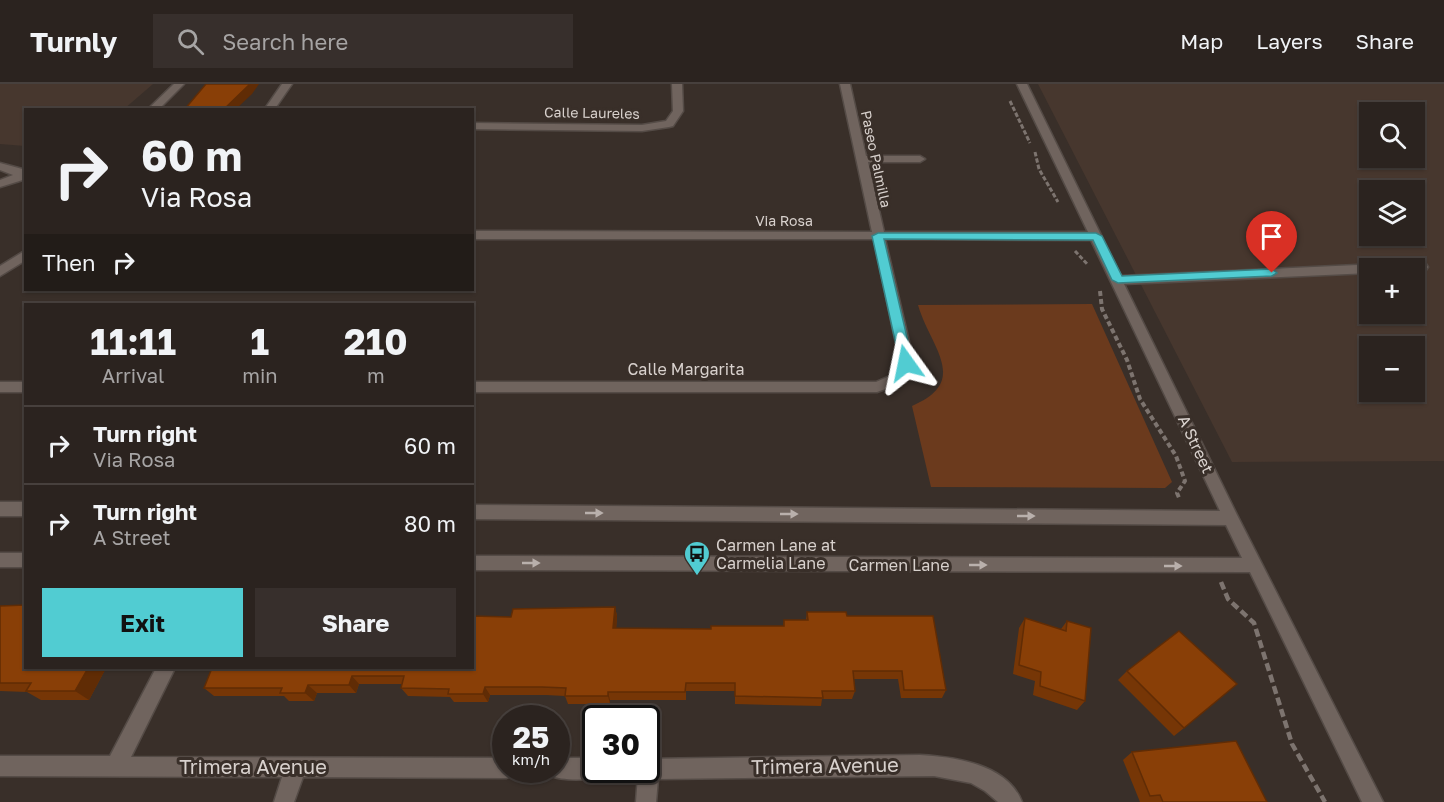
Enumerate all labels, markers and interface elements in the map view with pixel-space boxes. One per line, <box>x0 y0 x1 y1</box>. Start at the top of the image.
search box <box>153 14 573 68</box>
text: Turnly <box>30 25 117 58</box>
icon: search <box>174 25 207 58</box>
text: Search here <box>222 28 348 55</box>
text: Map <box>1180 28 1223 54</box>
text: Layers <box>1256 28 1323 54</box>
text: Share <box>1356 28 1414 54</box>
map controls <box>1359 102 1425 402</box>
button: search <box>1359 102 1425 168</box>
street label: Calle Laureles <box>544 103 640 122</box>
street label: Paseo Palmilla <box>858 109 895 209</box>
text: 60 m <box>141 130 242 180</box>
icon: right <box>42 132 120 210</box>
button: layers <box>1359 180 1425 246</box>
text: Via Rosa <box>141 181 252 213</box>
pin <box>1246 211 1297 273</box>
street label: Via Rosa <box>755 212 813 229</box>
icon: arrive <box>1255 220 1288 253</box>
icon: right <box>107 246 140 279</box>
text: Then <box>42 249 95 276</box>
button: + <box>1359 258 1425 324</box>
text: 11:11 <box>90 320 176 363</box>
text: 1 <box>251 320 269 363</box>
text: 210 <box>344 320 408 363</box>
position arrow <box>874 331 938 395</box>
button: − <box>1359 336 1425 402</box>
street label: Calle Margarita <box>627 359 745 379</box>
text: Arrival <box>102 363 164 387</box>
text: min <box>242 363 278 387</box>
text: m <box>367 363 385 387</box>
street label: A Street <box>1174 412 1218 476</box>
text: Turn right <box>93 420 197 447</box>
icon: right <box>42 429 75 462</box>
text: 60 m <box>404 432 456 459</box>
text: Via Rosa <box>93 447 175 471</box>
text: Turn right <box>93 498 197 525</box>
icon: right <box>42 507 75 540</box>
one-way arrow <box>584 508 603 518</box>
one-way arrow <box>779 509 798 519</box>
text: 80 m <box>404 510 456 537</box>
one-way arrow <box>1016 511 1035 521</box>
text: A Street <box>93 525 171 549</box>
place label: Carmen Lane at Carmelia Lane <box>716 535 836 573</box>
bus stop icon: Carmen Lane at Carmelia Lane <box>682 539 712 577</box>
street label: Carmen Lane <box>849 555 949 575</box>
one-way arrow <box>521 558 540 568</box>
one-way arrow <box>968 560 987 570</box>
one-way arrow <box>1163 561 1182 571</box>
button: Exit <box>42 588 243 657</box>
button: Share <box>255 588 456 657</box>
speed limit sign: 30 <box>582 705 660 783</box>
text: 25 <box>513 719 549 755</box>
text: km/h <box>512 750 550 768</box>
street label: Trimera Avenue <box>751 752 899 778</box>
street label: Trimera Avenue <box>179 754 327 778</box>

